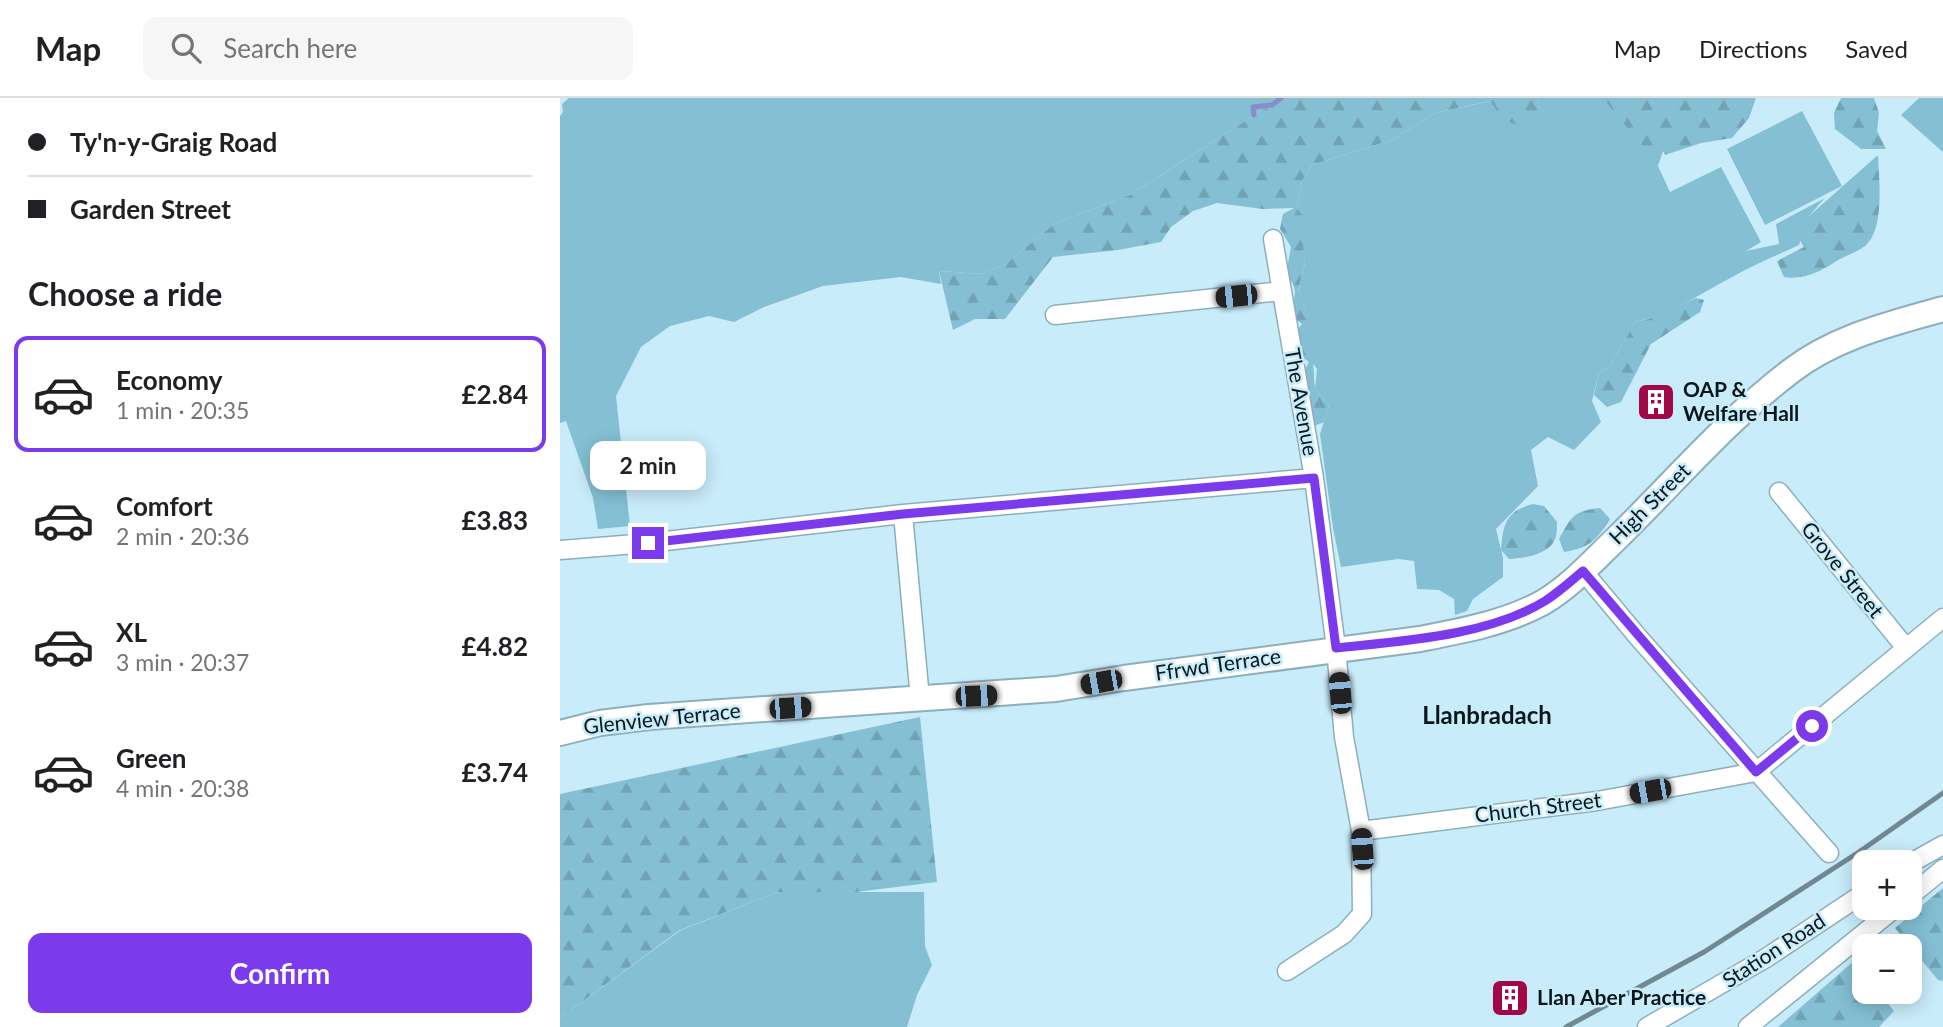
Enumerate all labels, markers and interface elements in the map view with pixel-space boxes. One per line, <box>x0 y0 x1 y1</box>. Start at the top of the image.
search box <box>143 17 633 80</box>
text: Map <box>35 28 101 68</box>
icon: search <box>167 29 205 67</box>
text: Search here <box>223 32 357 64</box>
text: Map <box>1614 34 1661 63</box>
text: Directions <box>1699 34 1807 63</box>
text: Saved <box>1845 34 1908 63</box>
text: Ty'n-y-Graig Road <box>70 126 277 158</box>
text: Garden Street <box>70 193 231 225</box>
text: Choose a ride <box>28 274 222 313</box>
car <box>1215 283 1258 309</box>
street label: The Avenue <box>1281 346 1324 458</box>
icon: car <box>32 363 95 426</box>
text: Economy <box>116 364 222 396</box>
place label: OAP & Welfare Hall <box>1683 376 1799 425</box>
text: £2.84 <box>462 378 528 410</box>
building icon: OAP & Welfare Hall <box>1635 381 1677 423</box>
text: 1 min · 20:35 <box>116 396 249 424</box>
callout: 2 min <box>590 442 706 490</box>
text: 2 min <box>619 451 677 479</box>
street label: High Street <box>1603 457 1695 549</box>
icon: car <box>32 489 95 552</box>
text: Comfort <box>116 490 213 522</box>
text: £3.83 <box>462 504 528 536</box>
street label: Grove Street <box>1797 516 1890 622</box>
text: 2 min · 20:36 <box>116 522 249 550</box>
route end <box>632 527 664 559</box>
icon: car <box>32 615 95 678</box>
text: XL <box>116 616 147 648</box>
text: £4.82 <box>462 630 528 662</box>
street label: Ffrwd Terrace <box>1153 642 1282 685</box>
text: 3 min · 20:37 <box>116 648 249 676</box>
car <box>1079 668 1124 696</box>
car <box>1328 671 1353 715</box>
car <box>955 685 998 707</box>
car <box>769 696 812 720</box>
street label: Glenview Terrace <box>582 697 742 738</box>
district label: Llanbradach <box>1422 700 1552 729</box>
route start <box>1796 710 1828 742</box>
icon: car <box>32 741 95 804</box>
text: Green <box>116 742 186 774</box>
text: £3.74 <box>462 756 528 788</box>
text: 4 min · 20:38 <box>116 774 249 802</box>
car <box>1628 777 1673 805</box>
street label: Church Street <box>1473 786 1603 827</box>
car <box>1351 827 1374 871</box>
map controls <box>1852 850 1922 1004</box>
button: + <box>1852 850 1922 920</box>
street label: Station Road <box>1717 907 1829 992</box>
button: Confirm <box>28 933 532 1013</box>
button: − <box>1852 934 1922 1004</box>
building icon: Llan Aber Practice <box>1489 977 1531 1019</box>
place label: Llan Aber Practice <box>1537 984 1706 1009</box>

